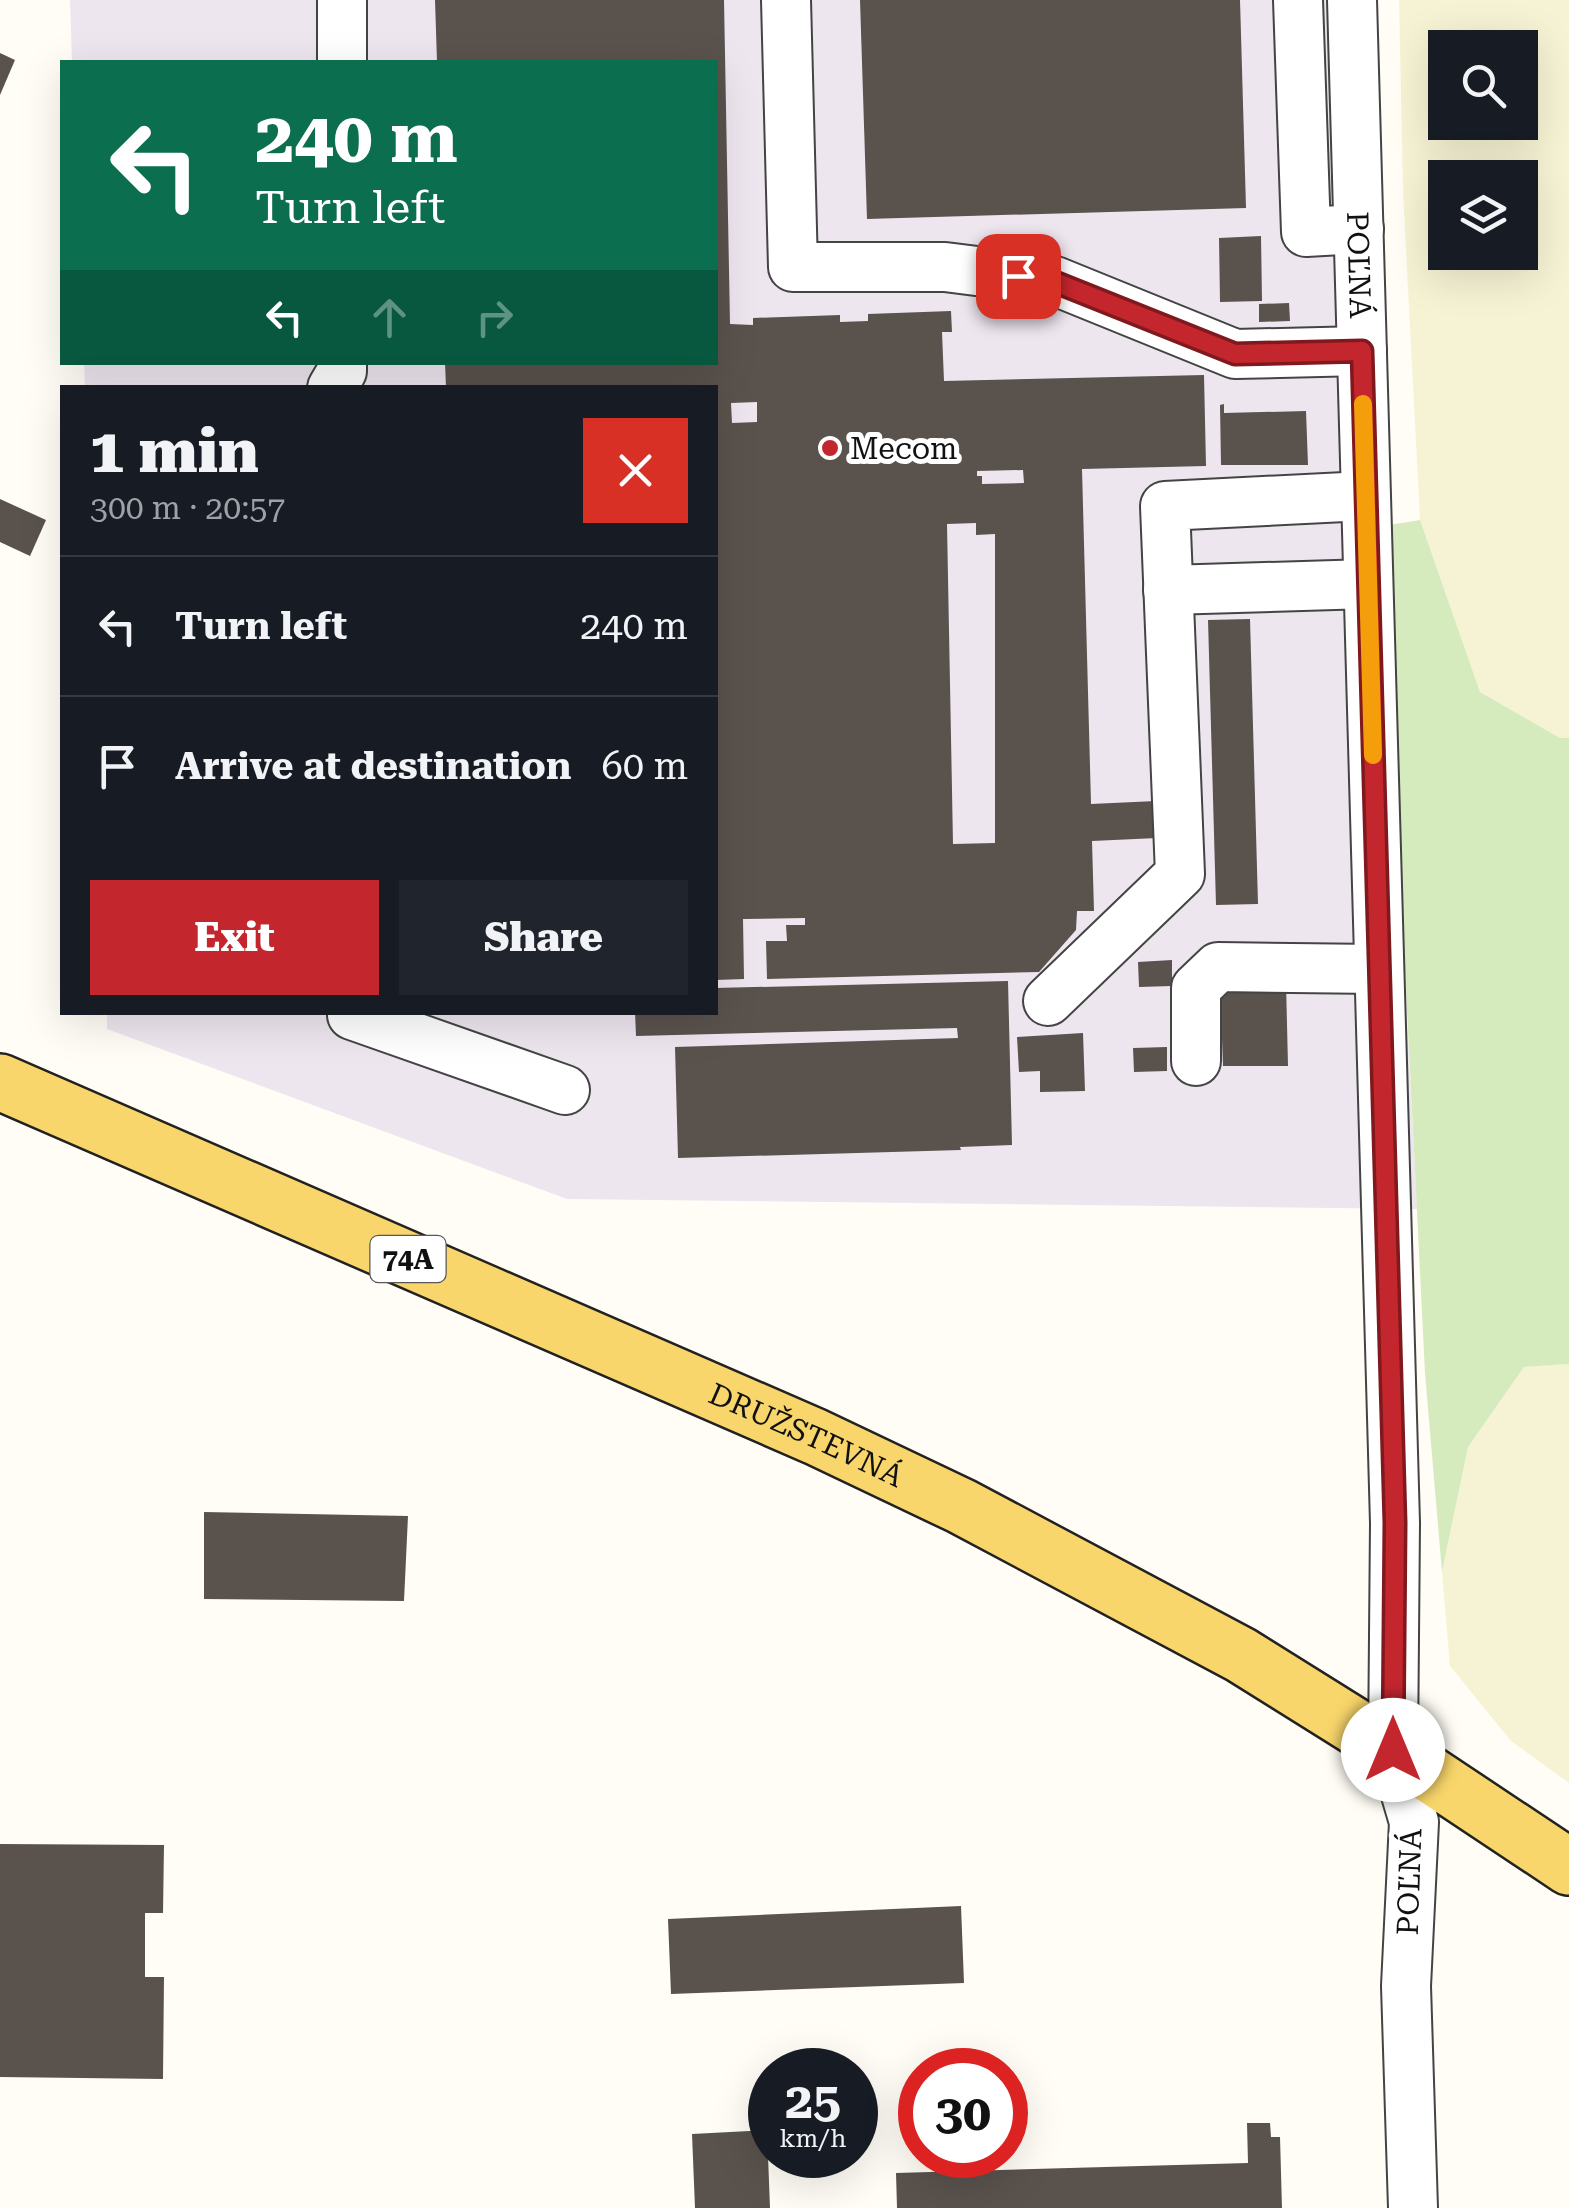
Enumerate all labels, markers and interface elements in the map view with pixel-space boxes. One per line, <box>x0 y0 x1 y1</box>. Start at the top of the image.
map controls <box>1428 30 1538 270</box>
button: search <box>1428 30 1538 140</box>
text: 240 m <box>255 97 458 179</box>
icon: left <box>90 100 220 230</box>
button: layers <box>1428 160 1538 270</box>
text: Turn left <box>255 181 445 234</box>
street label: POĽNÁ <box>1340 211 1379 319</box>
pin <box>976 234 1061 319</box>
icon: arrive <box>991 249 1046 304</box>
icon: left <box>257 290 312 345</box>
icon: ahead <box>362 290 417 345</box>
icon: right <box>467 290 522 345</box>
text: 1 min <box>90 416 259 487</box>
button: close <box>583 418 688 523</box>
place label: Mecom <box>850 431 957 466</box>
marker: Mecom <box>819 437 841 459</box>
text: 300 m · 20:57 <box>90 489 285 527</box>
icon: left <box>90 599 145 654</box>
text: Turn left <box>175 604 347 648</box>
text: 240 m <box>580 604 688 648</box>
icon: arrive <box>90 739 145 794</box>
text: Arrive at destination <box>175 744 571 788</box>
text: 60 m <box>601 744 688 788</box>
button: Exit <box>90 880 379 995</box>
button: Share <box>399 880 688 995</box>
road number: 74A <box>370 1236 446 1282</box>
street label: DRUŽSTEVNÁ <box>704 1375 910 1494</box>
position arrow <box>1341 1698 1445 1802</box>
street label: POĽNÁ <box>1389 1828 1428 1936</box>
speed limit sign: 30 <box>898 2048 1028 2178</box>
text: 25 <box>785 2072 841 2130</box>
text: km/h <box>780 2124 846 2153</box>

